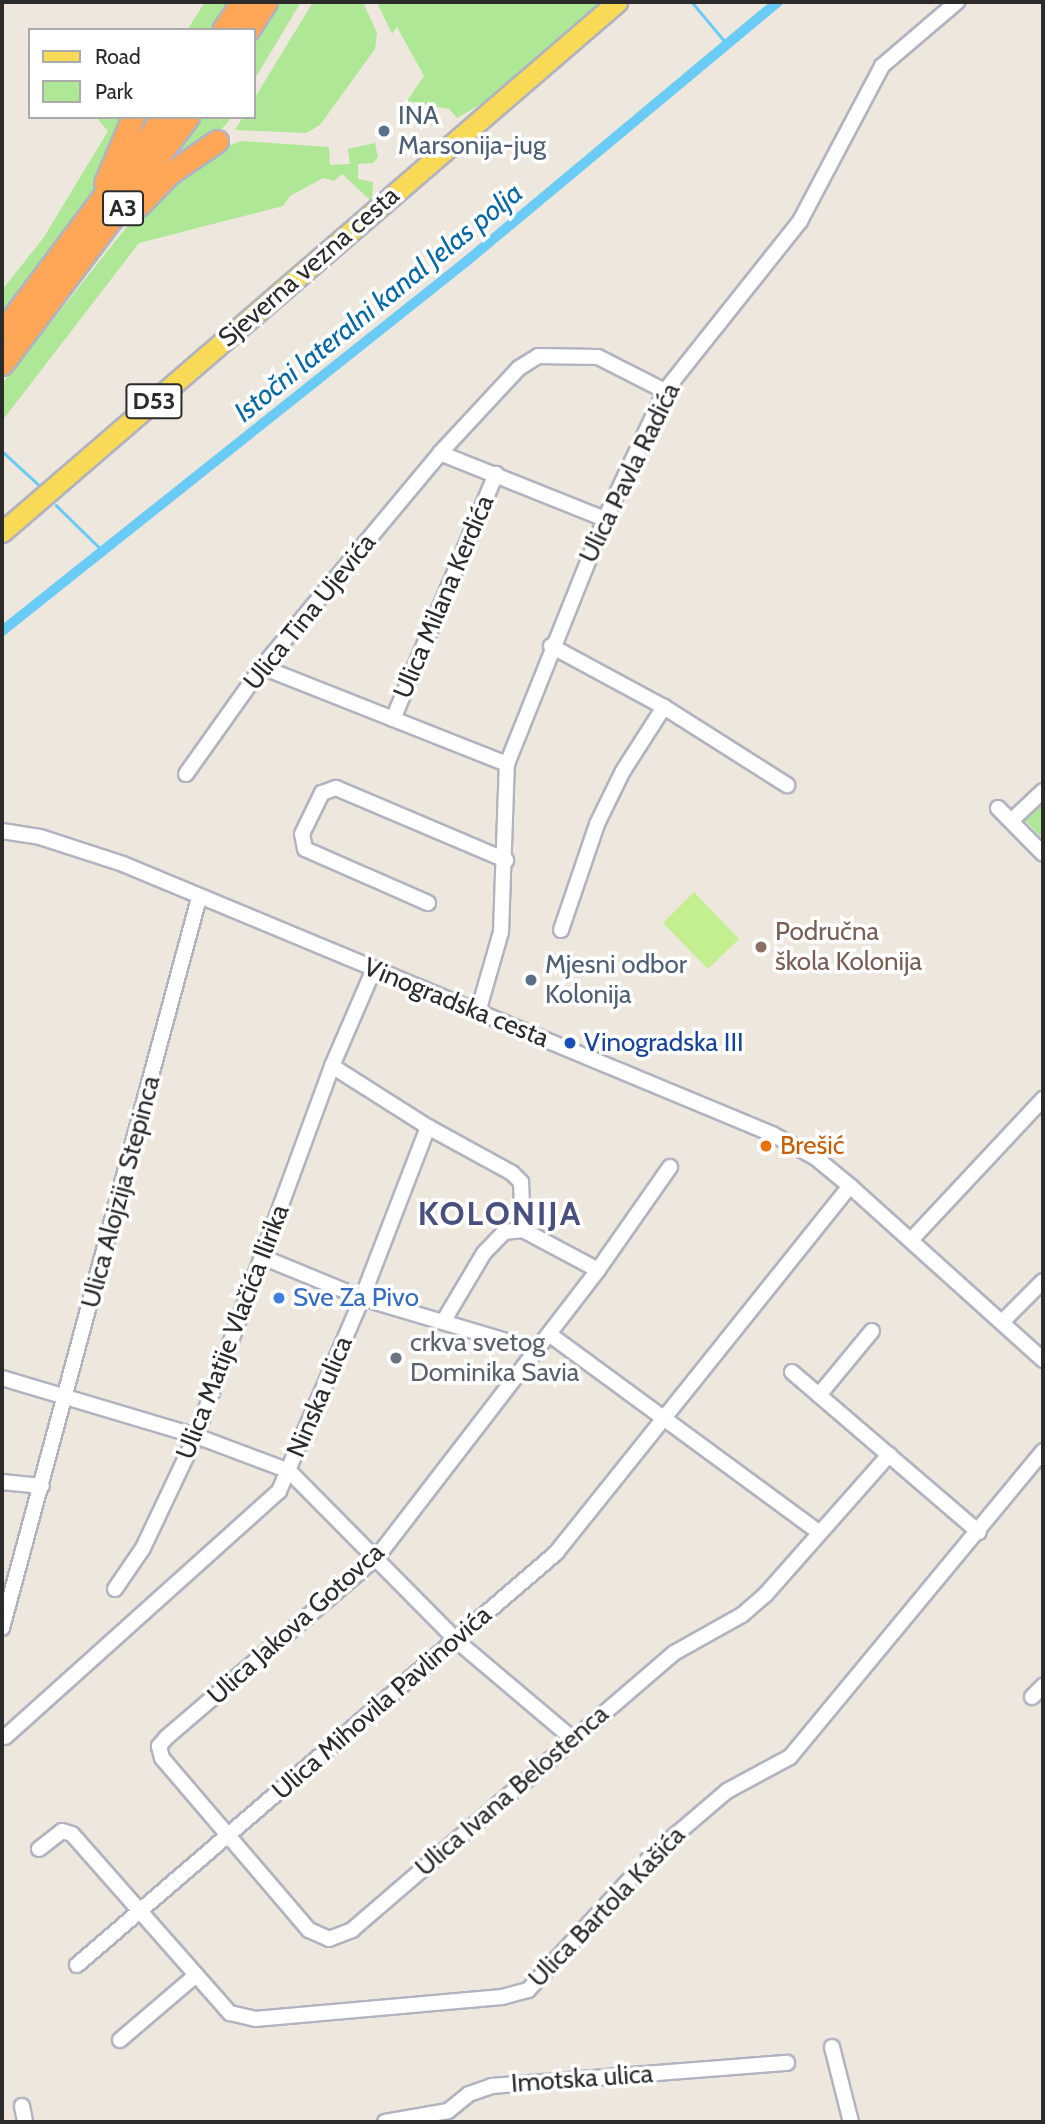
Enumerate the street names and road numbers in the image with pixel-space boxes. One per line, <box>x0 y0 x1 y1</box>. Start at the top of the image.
street label: Sjeverna vezna cesta <box>212 180 406 354</box>
road number: A3 <box>102 188 144 229</box>
street label: Ulica Pavla Radića <box>573 378 687 568</box>
road number: D53 <box>124 380 184 422</box>
street label: Ulica Milana Kerdića <box>387 491 501 703</box>
street label: Ulica Tina Ujevića <box>237 528 383 696</box>
street label: Vinogradska cesta <box>359 952 553 1054</box>
street label: Ulica Alojzija Stepinca <box>75 1072 167 1312</box>
street label: Ulica Matije Vlačića Ilirika <box>170 1200 296 1464</box>
street label: Ninska ulica <box>281 1332 359 1462</box>
street label: Ulica Jakova Gotovca <box>201 1537 391 1711</box>
street label: Ulica Mihovila Pavlinovića <box>266 1599 498 1807</box>
street label: Ulica Ivana Belostenca <box>409 1699 615 1883</box>
street label: Ulica Bartola Kašića <box>522 1820 692 1994</box>
street label: Imotska ulica <box>510 2058 654 2100</box>

